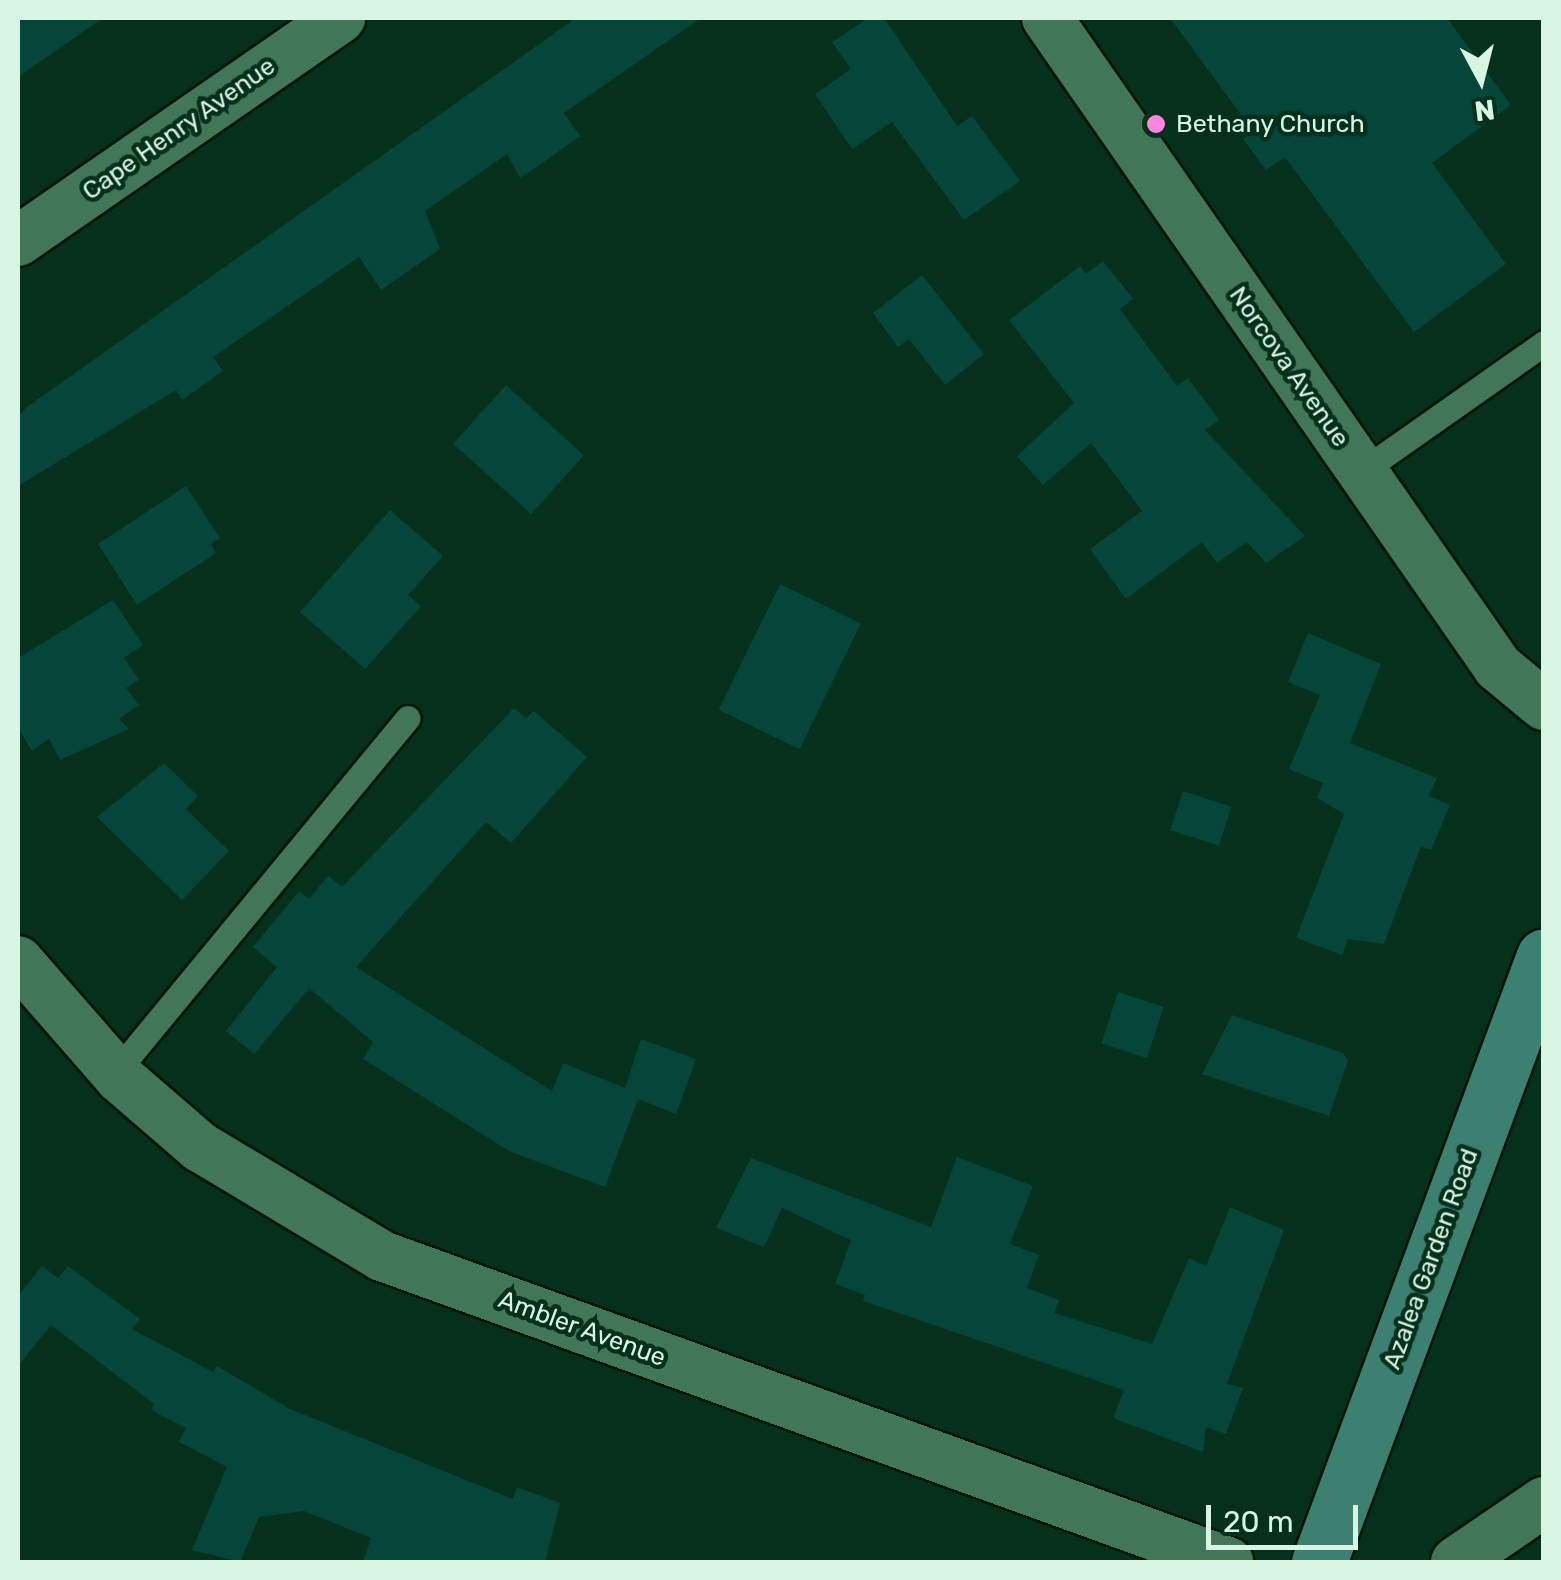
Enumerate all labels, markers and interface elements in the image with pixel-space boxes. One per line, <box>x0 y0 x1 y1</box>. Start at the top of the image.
north arrow <box>1431 30 1531 130</box>
street label: Cape Henry Avenue <box>76 51 282 207</box>
text: N <box>1473 93 1497 128</box>
place label: Bethany Church <box>1176 109 1365 139</box>
marker: Bethany Church <box>1145 113 1167 135</box>
street label: Norcova Avenue <box>1222 281 1356 453</box>
street label: Azalea Garden Road <box>1377 1145 1485 1373</box>
street label: Ambler Avenue <box>494 1285 670 1373</box>
scale bar <box>1211 1485 1364 1547</box>
text: 20 m <box>1223 1504 1294 1540</box>

